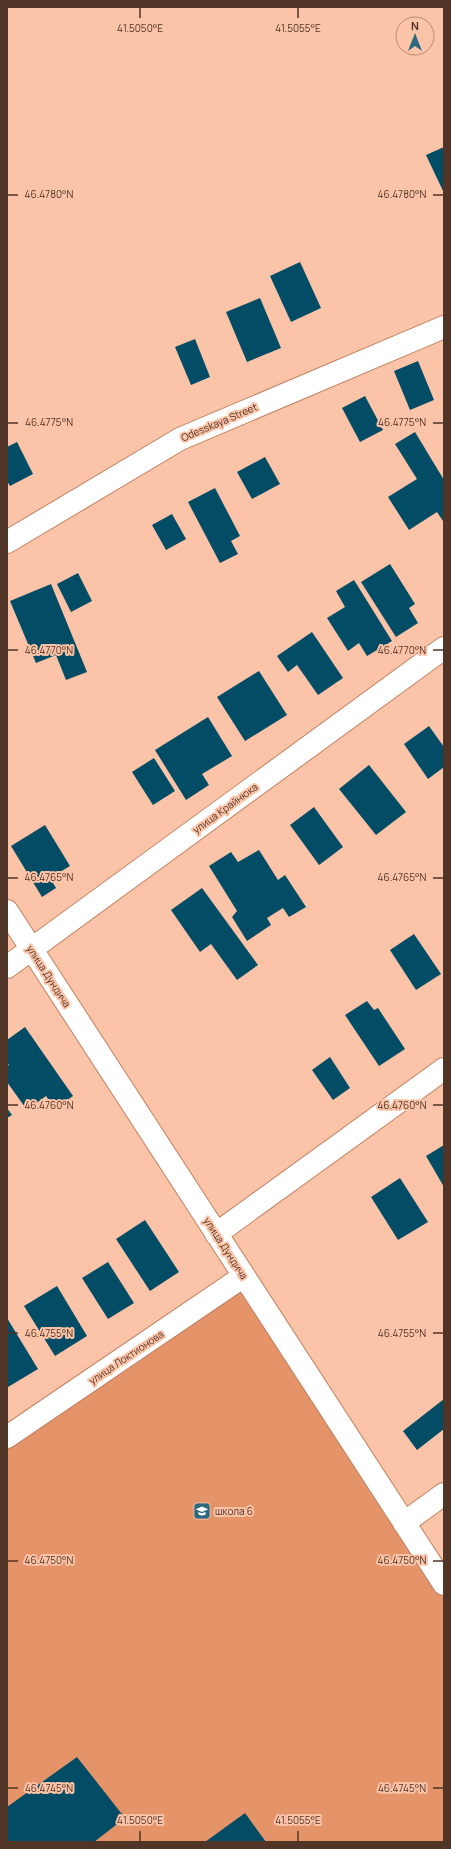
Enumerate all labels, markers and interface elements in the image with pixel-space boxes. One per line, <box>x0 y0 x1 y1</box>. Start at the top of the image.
north arrow <box>395 16 435 56</box>
text: N <box>411 18 419 33</box>
text: 41.5050°E <box>117 21 163 35</box>
text: 41.5055°E <box>275 21 321 35</box>
text: 46.4780°N <box>25 187 74 201</box>
text: 46.4780°N <box>378 187 427 201</box>
street label: Odesskaya Street <box>179 400 259 444</box>
text: 46.4775°N <box>25 415 73 429</box>
text: 46.4775°N <box>378 415 426 429</box>
text: 46.4770°N <box>25 643 73 657</box>
text: 46.4770°N <box>378 643 426 657</box>
street label: улица Крайнюка <box>189 780 261 836</box>
text: 46.4765°N <box>25 870 74 884</box>
text: 46.4765°N <box>378 870 427 884</box>
street label: улица Дундича <box>24 942 74 1010</box>
text: 46.4760°N <box>24 1098 74 1112</box>
text: 46.4760°N <box>377 1098 427 1112</box>
street label: улица Дундича <box>201 1214 251 1282</box>
text: 46.4755°N <box>25 1326 73 1340</box>
text: 46.4755°N <box>378 1326 426 1340</box>
street label: улица Локтионова <box>86 1327 166 1387</box>
school or university icon: школа 6 <box>192 1501 212 1521</box>
place label: школа 6 <box>215 1504 253 1518</box>
text: 46.4750°N <box>25 1553 74 1567</box>
text: 46.4750°N <box>378 1553 427 1567</box>
text: 46.4745°N <box>25 1781 73 1795</box>
text: 46.4745°N <box>378 1781 426 1795</box>
text: 41.5050°E <box>117 1813 163 1827</box>
text: 41.5055°E <box>275 1813 321 1827</box>

